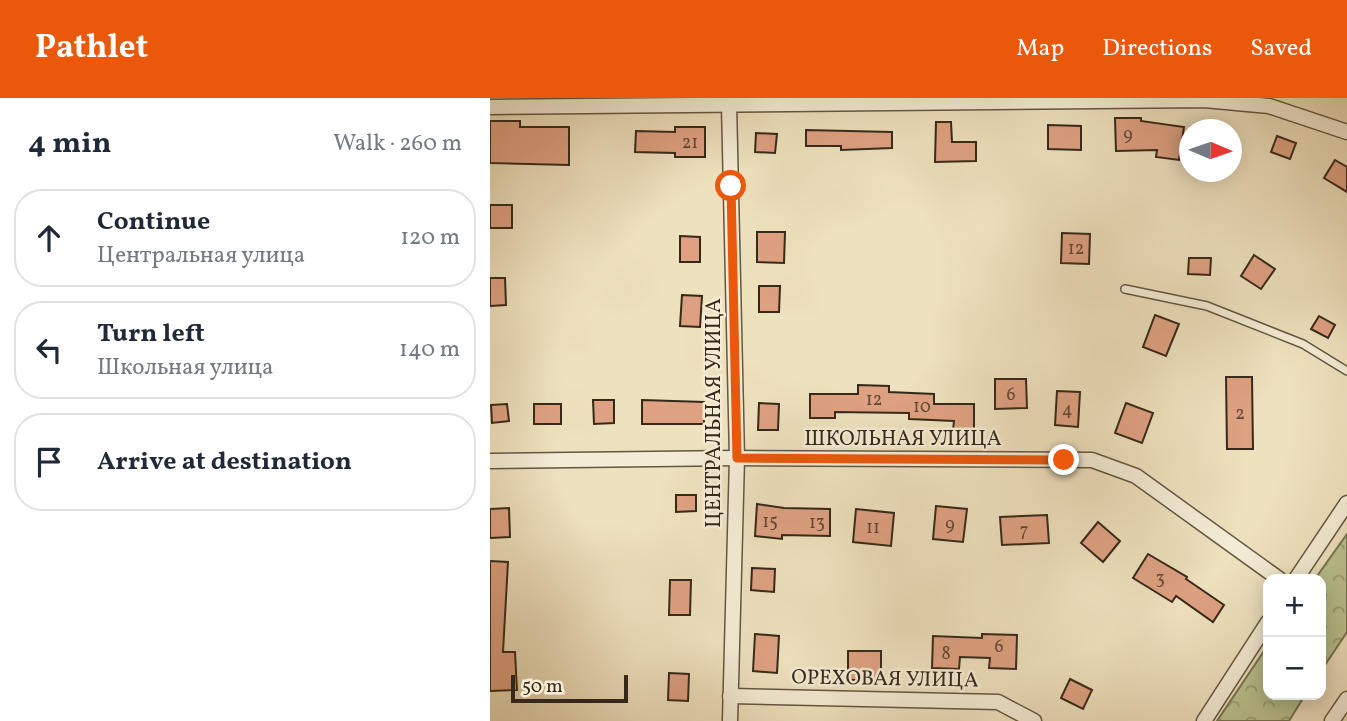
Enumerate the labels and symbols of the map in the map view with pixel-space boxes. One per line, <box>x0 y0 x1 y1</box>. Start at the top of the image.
north arrow <box>1179 119 1242 182</box>
house number: 9 <box>1123 123 1133 148</box>
house number: 21 <box>682 131 698 156</box>
route start <box>715 170 746 201</box>
house number: 12 <box>1068 237 1084 262</box>
street label: ЦЕНТРАЛЬНАЯ УЛИЦА <box>700 298 729 528</box>
house number: 6 <box>1006 383 1016 408</box>
house number: 12 <box>866 388 882 413</box>
house number: 10 <box>913 395 931 420</box>
house number: 4 <box>1062 398 1072 423</box>
house number: 2 <box>1235 402 1245 427</box>
street label: ШКОЛЬНАЯ УЛИЦА <box>804 425 1002 454</box>
route end <box>1048 444 1079 475</box>
house number: 15 <box>762 510 778 535</box>
house number: 13 <box>809 511 825 536</box>
house number: 9 <box>945 513 955 538</box>
house number: 11 <box>866 516 880 541</box>
house number: 7 <box>1020 519 1028 544</box>
house number: 3 <box>1155 567 1165 592</box>
house number: 6 <box>994 635 1004 660</box>
house number: 8 <box>941 642 951 667</box>
street label: ОРЕХОВАЯ УЛИЦА <box>791 663 979 696</box>
scale bar <box>511 672 628 704</box>

